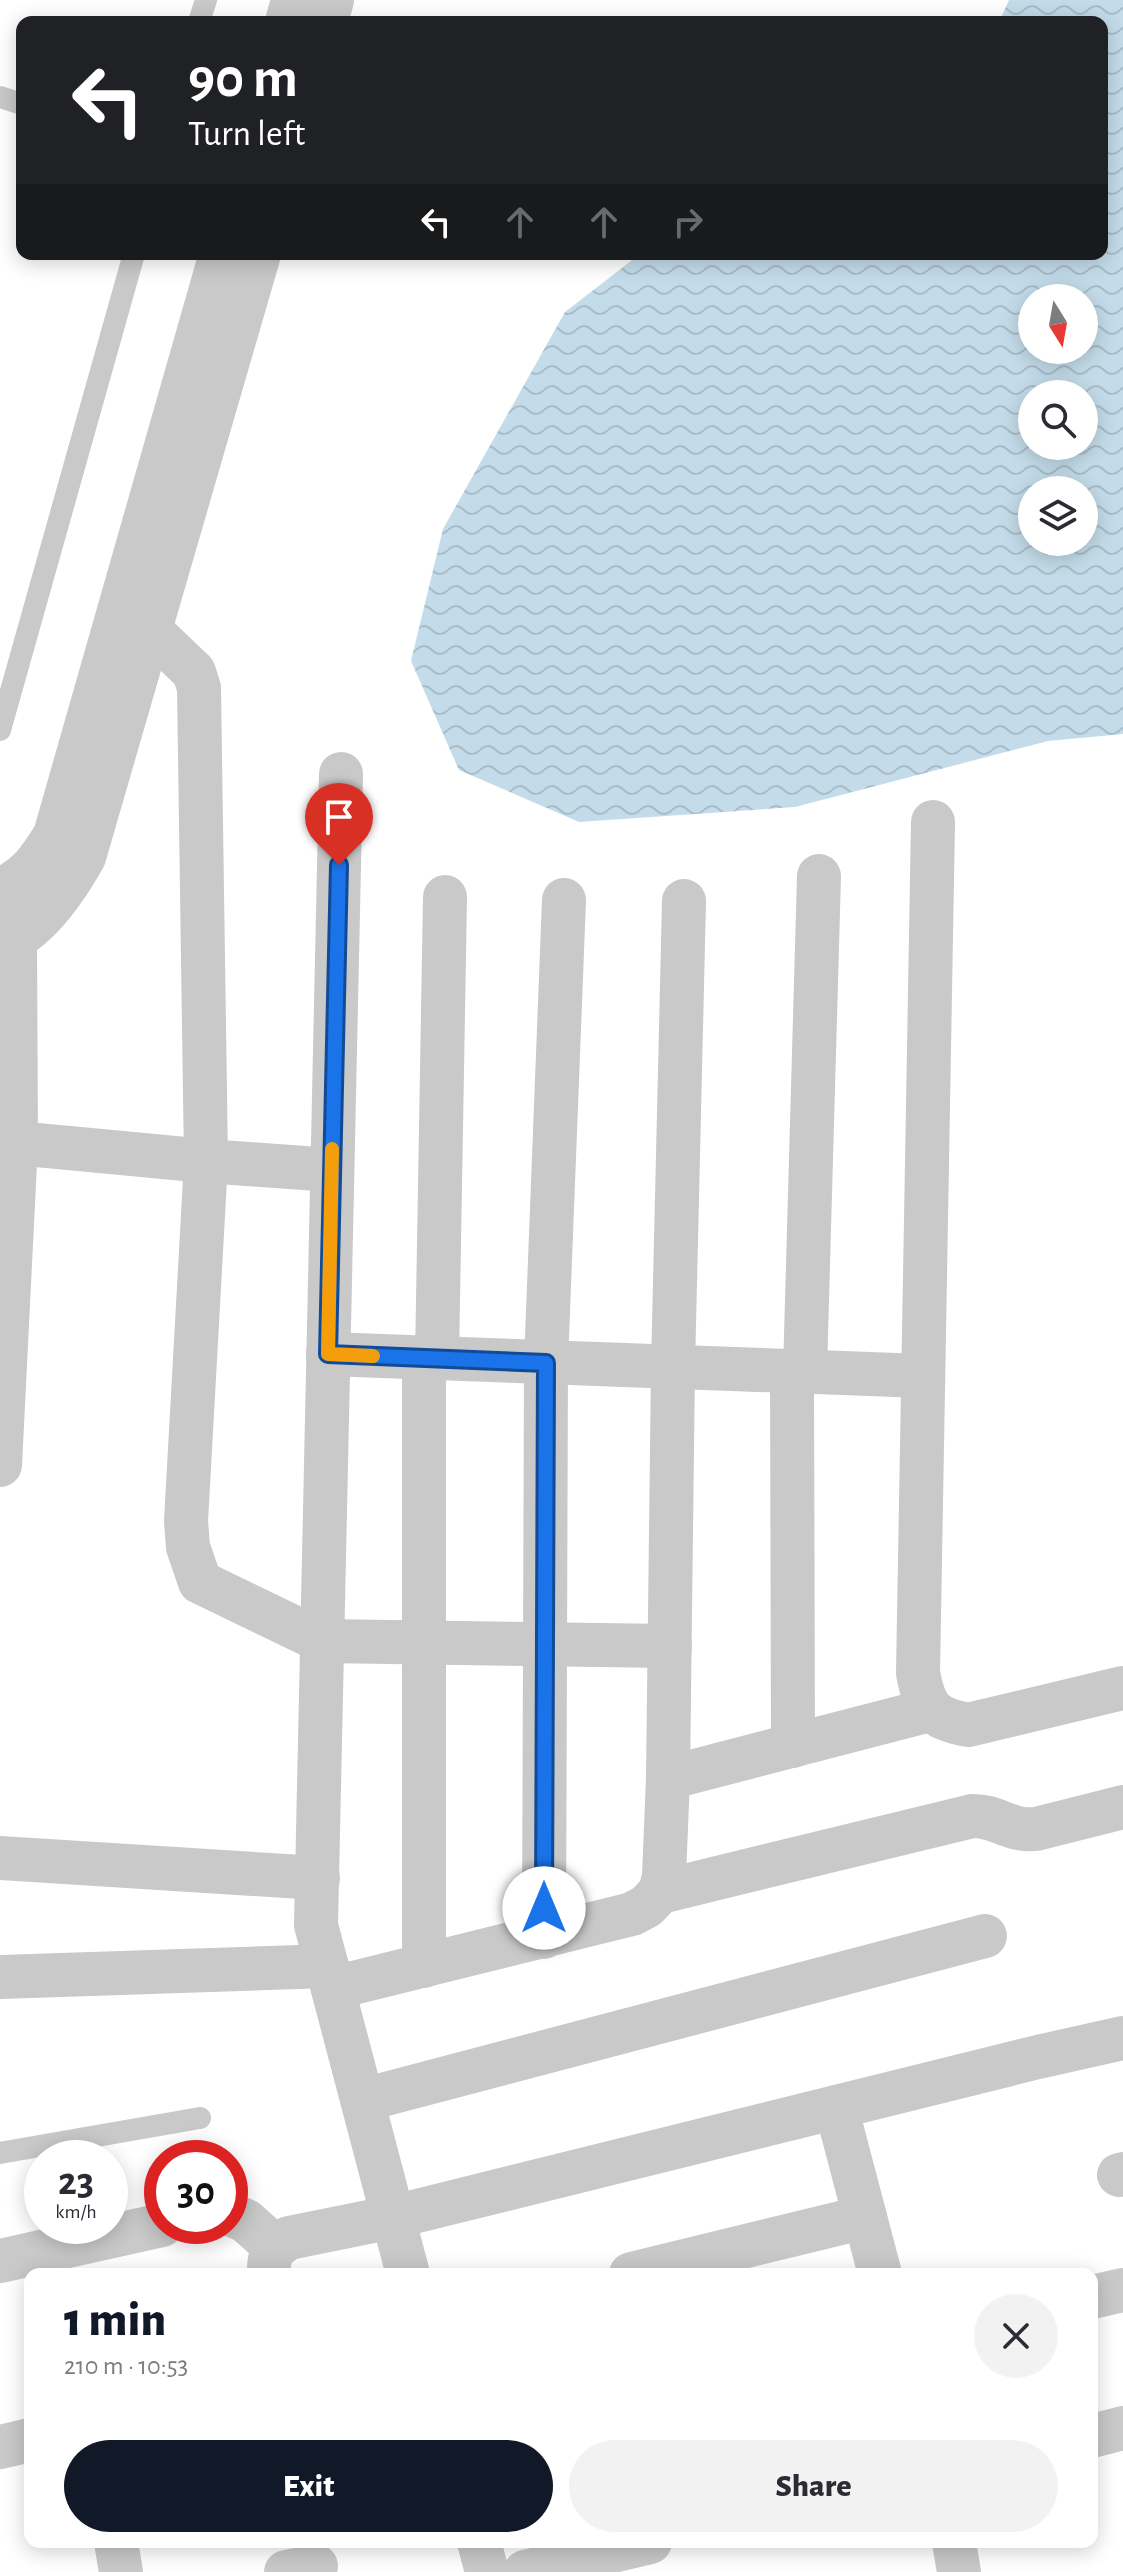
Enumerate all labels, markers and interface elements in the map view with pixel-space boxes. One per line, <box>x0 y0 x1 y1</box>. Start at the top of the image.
icon: left <box>56 48 160 152</box>
text: 90 m <box>188 51 298 107</box>
text: Turn left <box>188 116 305 152</box>
icon: left <box>414 200 458 244</box>
icon: ahead <box>498 200 542 244</box>
icon: ahead <box>582 200 626 244</box>
icon: right <box>666 200 710 244</box>
north arrow <box>1018 284 1098 364</box>
map controls <box>1018 284 1098 556</box>
button: search <box>1018 380 1098 460</box>
button: layers <box>1018 476 1098 556</box>
pin <box>305 783 373 865</box>
icon: arrive <box>317 795 361 839</box>
position arrow <box>502 1866 586 1950</box>
speed limit sign: 30 <box>144 2140 248 2244</box>
text: 23 <box>58 2162 94 2202</box>
text: km/h <box>55 2202 97 2222</box>
button: close <box>974 2294 1058 2378</box>
text: 1 min <box>64 2297 166 2345</box>
text: 210 m · 10:53 <box>64 2353 188 2379</box>
button: Exit <box>64 2440 553 2532</box>
button: Share <box>569 2440 1058 2532</box>

